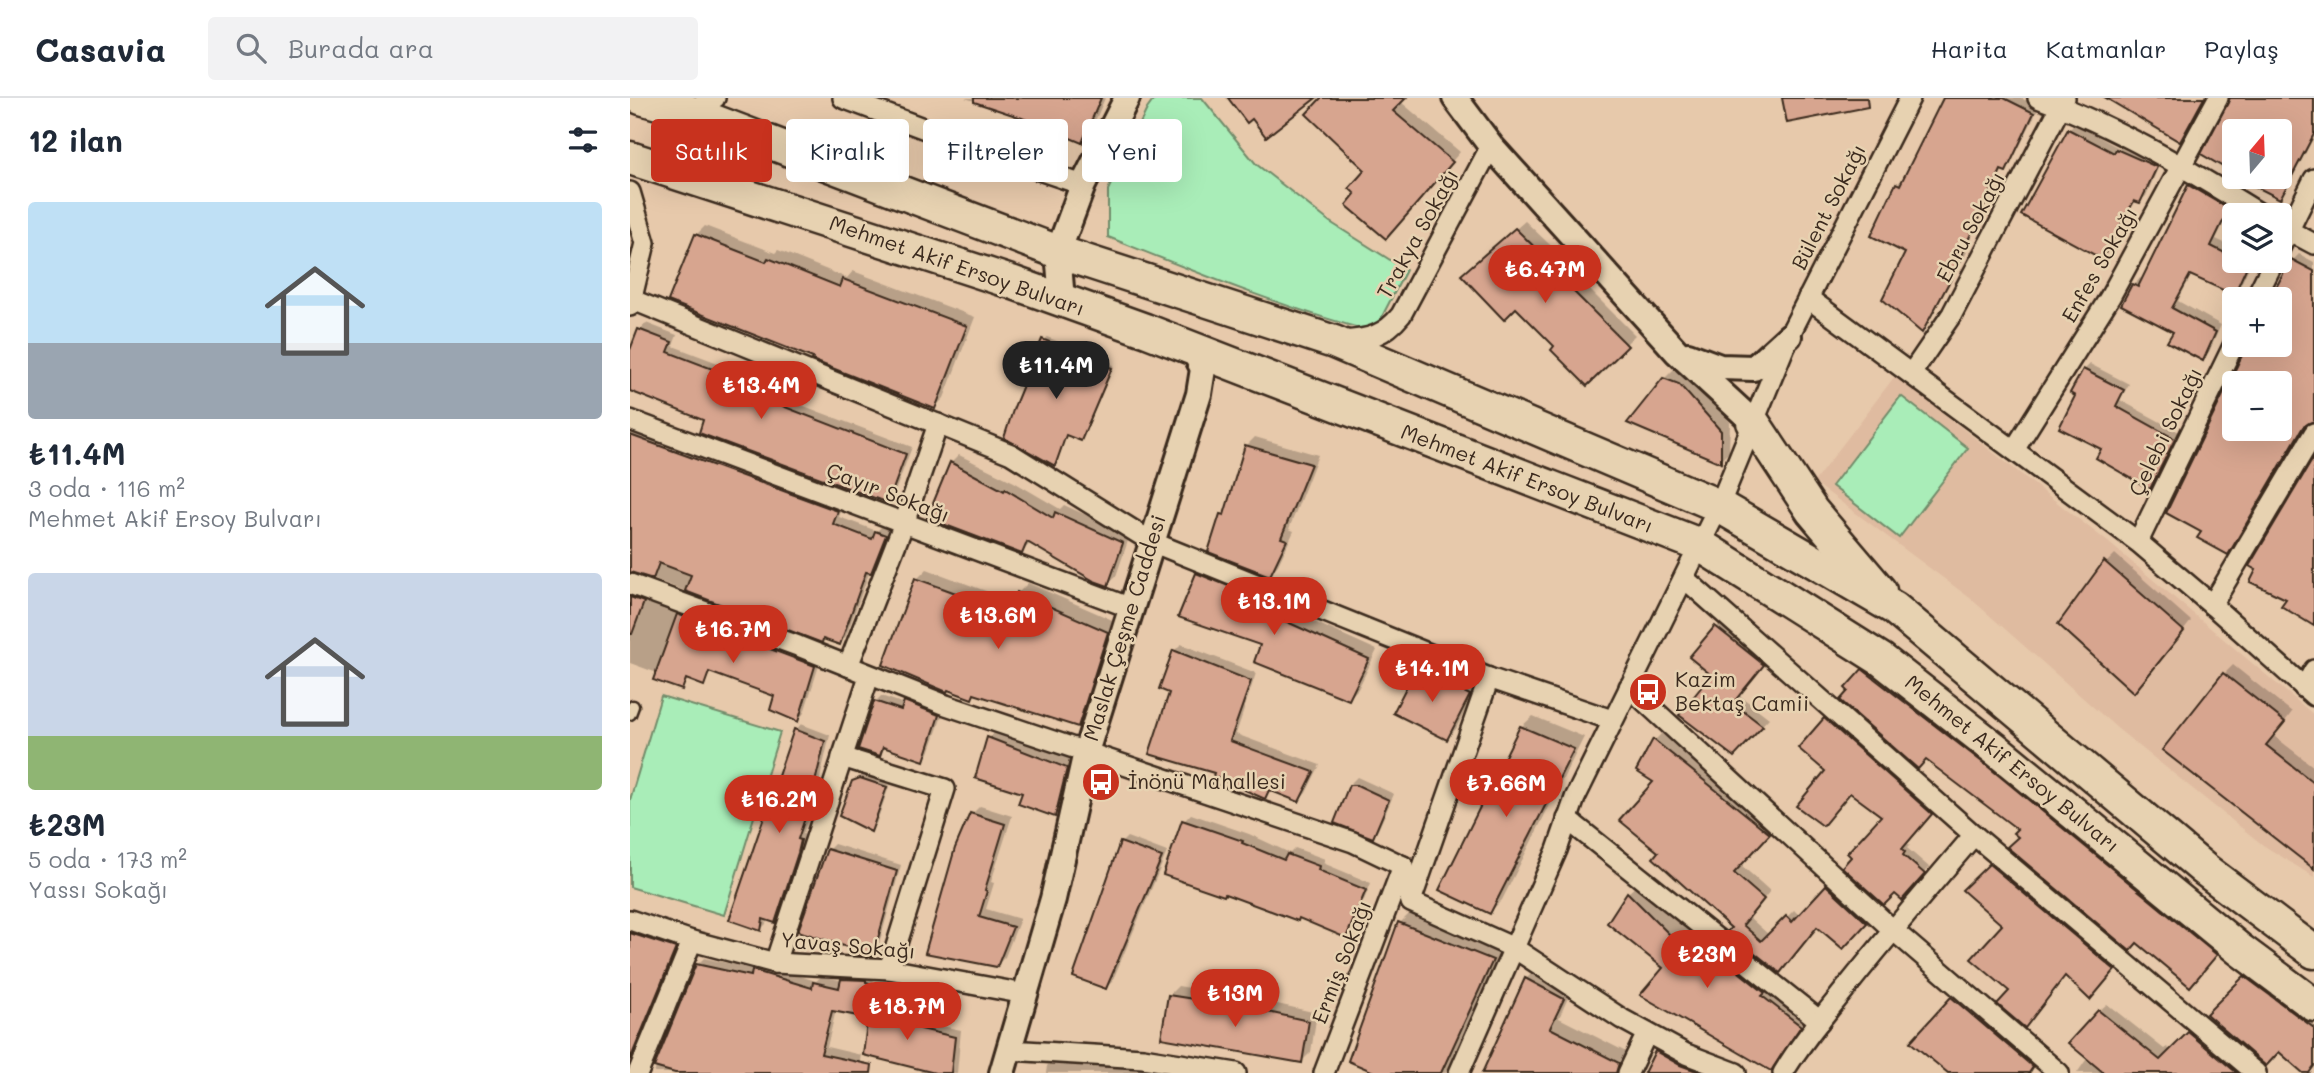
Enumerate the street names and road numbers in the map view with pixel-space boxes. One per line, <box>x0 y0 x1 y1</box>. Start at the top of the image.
street label: Bülent Sokağı <box>1784 139 1871 274</box>
street label: Trakya Sokağı <box>1370 164 1464 303</box>
street label: Ebru Sokağı <box>1929 166 2010 286</box>
street label: Enfes Sokağı <box>2055 202 2143 327</box>
street label: Mehmet Akif Ersoy Bulvarı <box>826 208 1089 321</box>
street label: Çelebi Sokağı <box>2122 362 2207 500</box>
street label: Mehmet Akif Ersoy Bulvarı <box>1397 417 1658 538</box>
street label: Çayır Sokağı <box>823 456 954 528</box>
street label: Maslak Çeşme Caddesi <box>1076 511 1171 744</box>
street label: Mehmet Akif Ersoy Bulvarı <box>1900 668 2126 858</box>
street label: Ermiş Sokağı <box>1305 896 1376 1027</box>
street label: Yavaş Sokağı <box>780 925 917 964</box>

